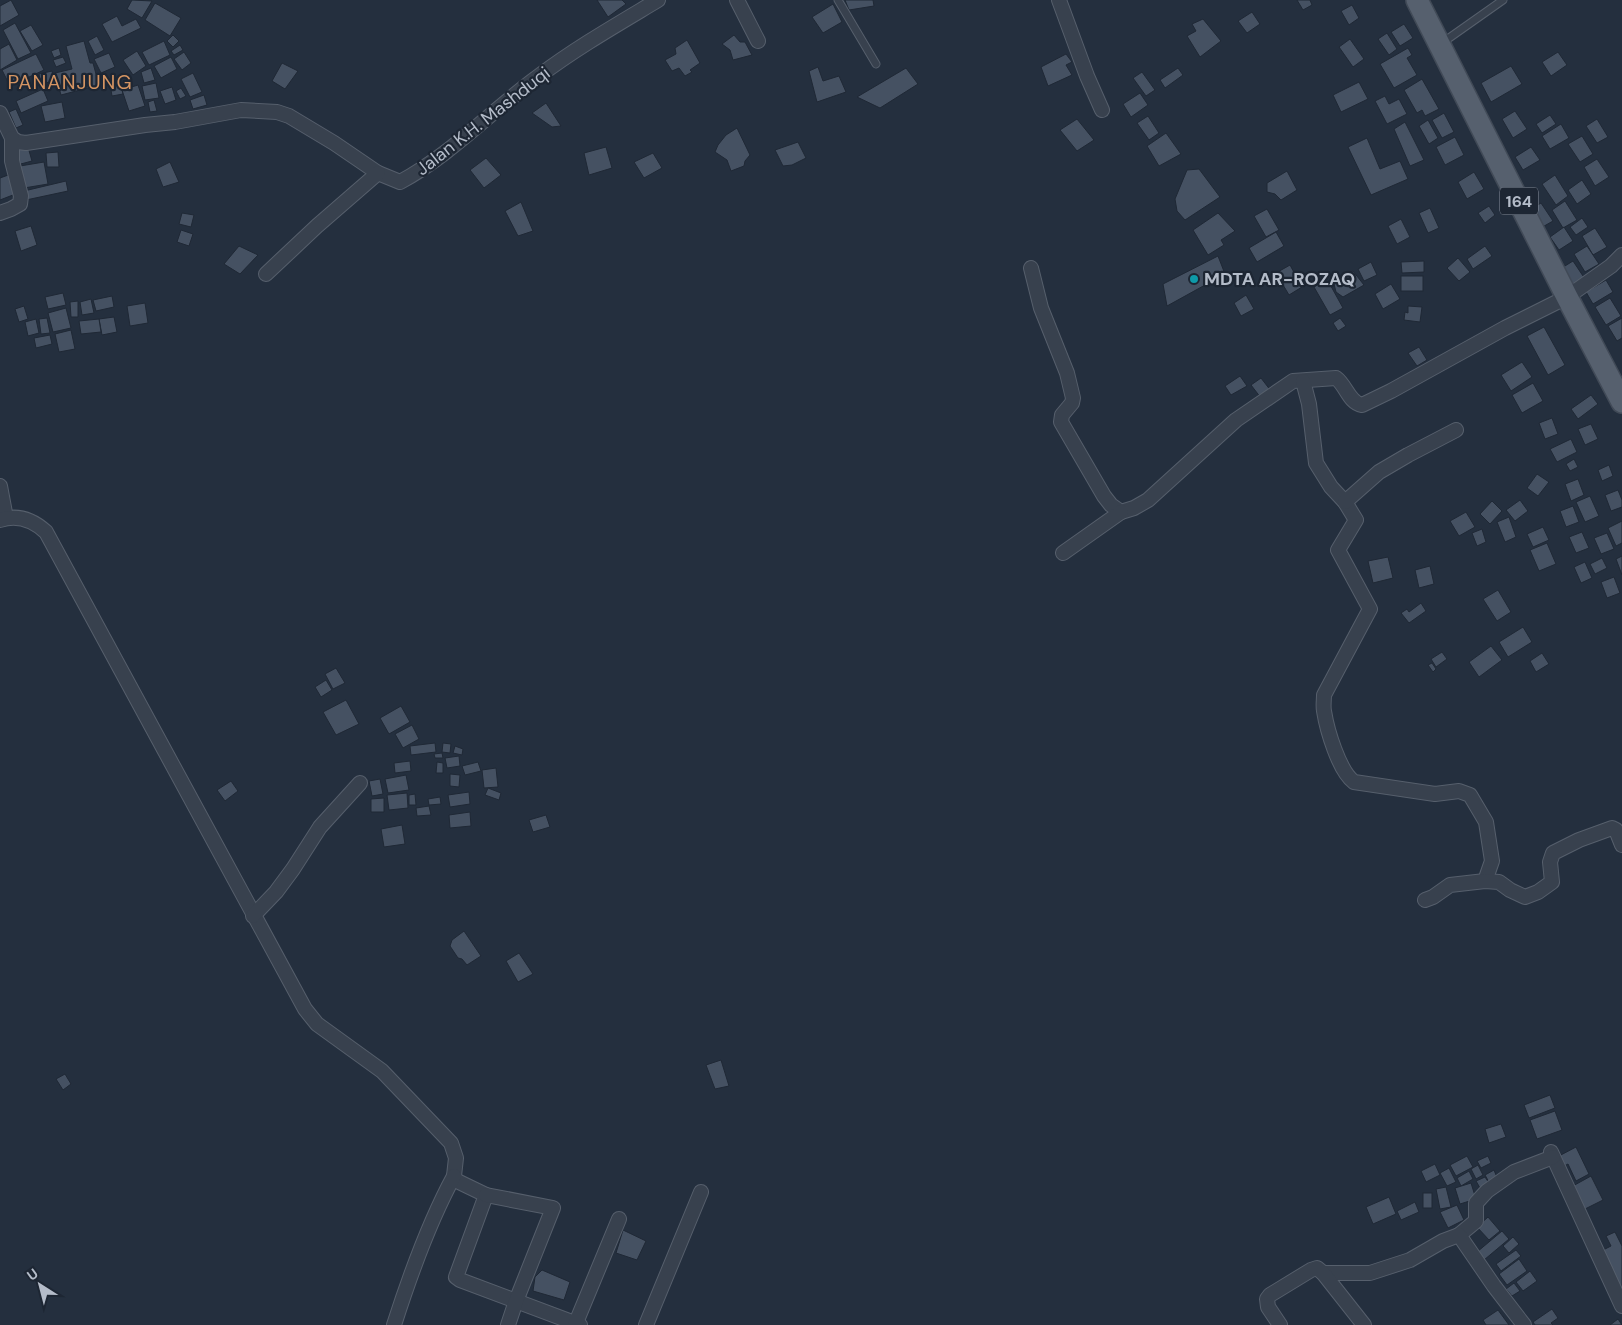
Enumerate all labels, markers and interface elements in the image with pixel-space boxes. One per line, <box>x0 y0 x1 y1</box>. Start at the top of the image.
street label: Jalan K.H. Mashduqi <box>411 61 555 181</box>
district label: PANANJUNG <box>7 69 133 95</box>
road number: 164 <box>1500 188 1538 215</box>
place label: MDTA AR-ROZAQ <box>1204 267 1355 291</box>
marker: MDTA AR-ROZAQ <box>1188 273 1200 285</box>
north arrow <box>15 1260 65 1310</box>
text: U <box>23 1264 42 1285</box>

